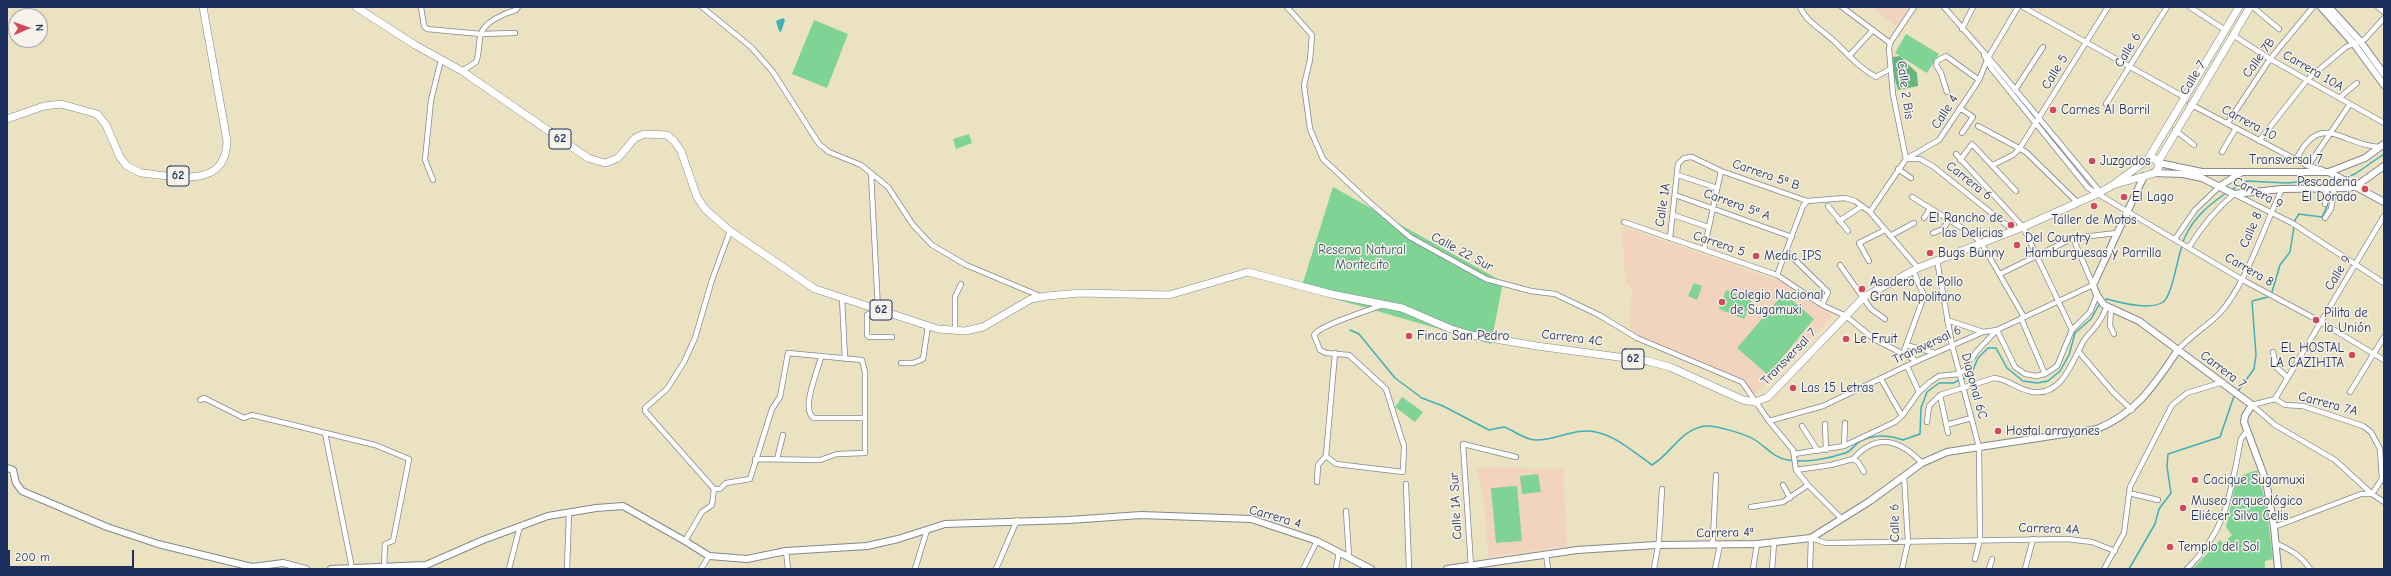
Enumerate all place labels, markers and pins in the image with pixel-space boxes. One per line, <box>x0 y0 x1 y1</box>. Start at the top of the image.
place label: Carnes Al Barril <box>2061 102 2150 118</box>
marker: Carnes Al Barril <box>2048 105 2058 115</box>
place label: Juzgados <box>2100 153 2151 169</box>
marker: Juzgados <box>2087 156 2097 166</box>
place label: Pescaderia El Dorado <box>2297 174 2357 205</box>
marker: Pescaderia El Dorado <box>2360 184 2370 194</box>
place label: El Lago <box>2132 189 2174 205</box>
marker: El Lago <box>2119 192 2129 202</box>
marker: Taller de Motos <box>2089 201 2099 211</box>
place label: El Rancho de las Delicias <box>1929 210 2003 241</box>
place label: Taller de Motos <box>2052 212 2136 228</box>
marker: El Rancho de las Delicias <box>2006 220 2016 230</box>
place label: Del Country Hamburguesas y Parrilla <box>2025 230 2161 261</box>
marker: Del Country Hamburguesas y Parrilla <box>2012 240 2022 250</box>
place label: Bugs Bunny <box>1938 245 2004 261</box>
place label: Medic IPS <box>1764 248 1821 264</box>
marker: Bugs Bunny <box>1925 248 1935 258</box>
marker: Medic IPS <box>1751 251 1761 261</box>
place label: Asadero de Pollo Gran Napolitano <box>1870 274 1963 305</box>
marker: Asadero de Pollo Gran Napolitano <box>1857 284 1867 294</box>
place label: Colegio Nacional de Sugamuxi <box>1730 287 1823 318</box>
marker: Colegio Nacional de Sugamuxi <box>1717 297 1727 307</box>
place label: Pilita de la Unión <box>2324 305 2371 336</box>
marker: Pilita de la Unión <box>2311 315 2321 325</box>
place label: Finca San Pedro <box>1417 328 1509 344</box>
marker: Finca San Pedro <box>1404 331 1414 341</box>
place label: Le Fruit <box>1854 331 1897 347</box>
marker: Le Fruit <box>1841 334 1851 344</box>
place label: EL HOSTAL LA CAZIHITA <box>2270 340 2344 371</box>
marker: EL HOSTAL LA CAZIHITA <box>2347 350 2357 360</box>
place label: Las 15 Letras <box>1801 380 1874 396</box>
marker: Las 15 Letras <box>1788 383 1798 393</box>
place label: Hostal arrayanes <box>2006 423 2100 439</box>
marker: Hostal arrayanes <box>1993 426 2003 436</box>
place label: Cacique Sugamuxi <box>2203 472 2305 488</box>
marker: Cacique Sugamuxi <box>2190 475 2200 485</box>
place label: Museo arqueológico Eliécer Silva Celis <box>2191 493 2303 524</box>
marker: Museo arqueológico Eliécer Silva Celis <box>2178 503 2188 513</box>
place label: Templo del Sol <box>2178 539 2259 555</box>
marker: Templo del Sol <box>2165 542 2175 552</box>

